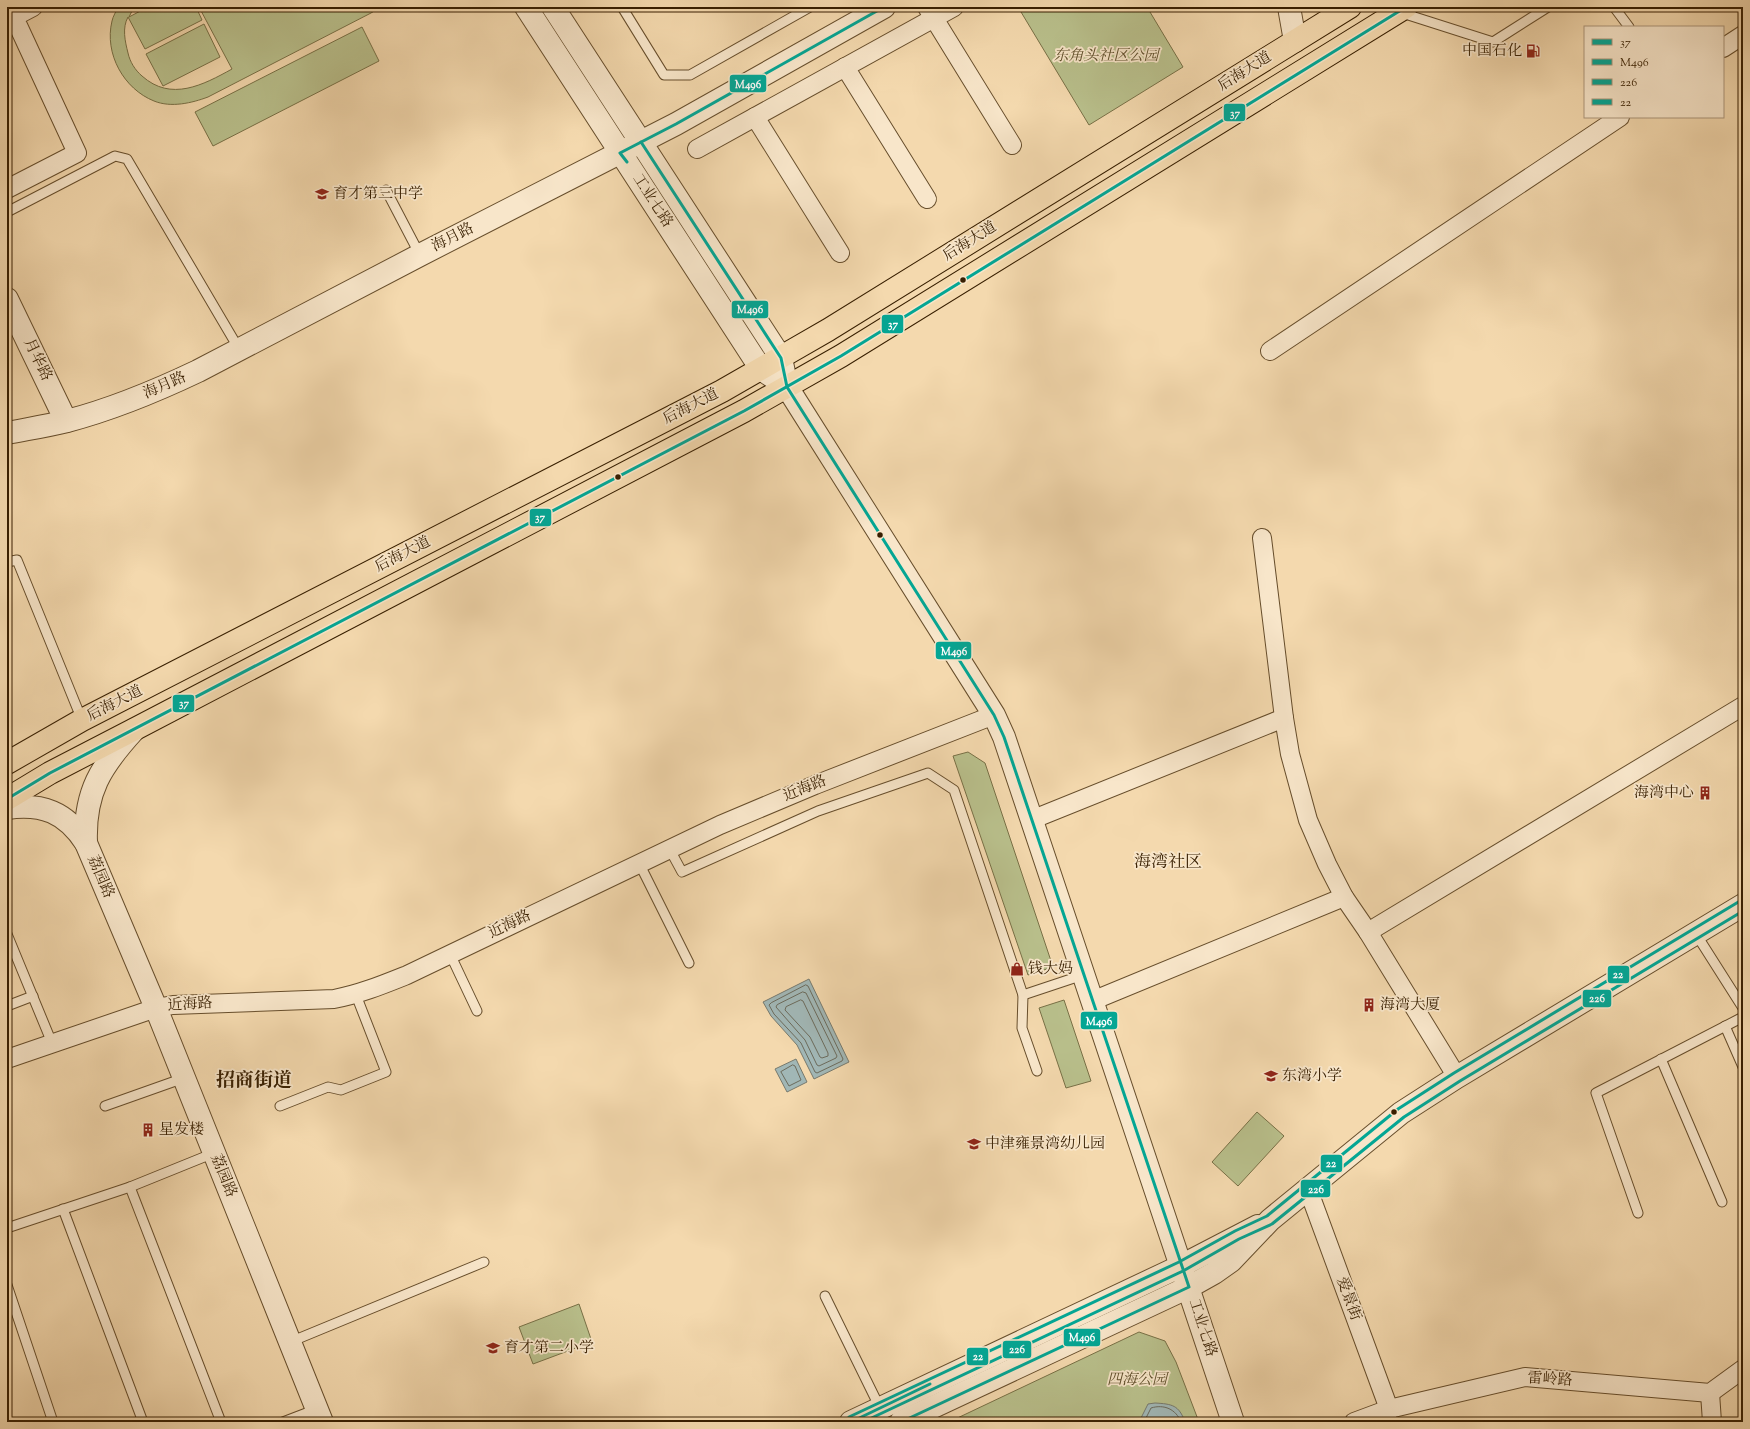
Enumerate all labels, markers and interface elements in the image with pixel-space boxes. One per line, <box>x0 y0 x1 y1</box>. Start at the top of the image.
legend <box>1584 26 1724 118</box>
text: 37 <box>1620 34 1631 52</box>
place label: 中国石化 <box>1462 41 1522 62</box>
fuel station icon: 中国石化 <box>1525 43 1541 59</box>
park label: 东角头社区公园 <box>1053 46 1160 67</box>
street label: 后海大道 <box>1214 47 1276 97</box>
text: M496 <box>1620 54 1649 72</box>
line badge: M496 <box>729 74 767 93</box>
text: 226 <box>1620 74 1637 92</box>
text: M496 <box>734 77 762 93</box>
text: 22 <box>1620 94 1632 112</box>
line badge: 37 <box>1223 103 1246 122</box>
text: 37 <box>1230 106 1240 122</box>
street label: 工业七路 <box>627 170 677 232</box>
place label: 育才第三中学 <box>333 184 423 205</box>
school or university icon: 育才第三中学 <box>314 186 330 202</box>
street label: 后海大道 <box>939 217 1001 267</box>
street label: 海月路 <box>428 218 478 258</box>
unlabelled marker <box>958 275 968 285</box>
line badge: M496 <box>731 300 769 319</box>
text: M496 <box>736 302 764 318</box>
line badge: 37 <box>881 314 904 334</box>
text: 37 <box>888 317 898 333</box>
street label: 月华路 <box>18 335 56 385</box>
street label: 海月路 <box>140 367 190 405</box>
street label: 后海大道 <box>659 384 723 430</box>
unlabelled marker <box>613 472 623 482</box>
line badge: 37 <box>529 508 552 527</box>
text: 37 <box>535 510 545 526</box>
unlabelled marker <box>875 530 885 540</box>
street label: 后海大道 <box>371 532 435 578</box>
line badge: M496 <box>935 641 972 660</box>
text: M496 <box>940 644 968 660</box>
street label: 后海大道 <box>83 681 147 727</box>
line badge: 37 <box>172 694 195 713</box>
text: 37 <box>179 696 189 712</box>
street label: 近海路 <box>780 771 830 807</box>
place label: 海湾中心 <box>1634 783 1694 804</box>
building icon: 海湾中心 <box>1697 785 1713 801</box>
district label: 海湾社区 <box>1134 851 1202 875</box>
street label: 荔园路 <box>82 852 118 902</box>
street label: 近海路 <box>485 906 535 944</box>
place label: 钱大妈 <box>1028 959 1073 980</box>
shop icon: 钱大妈 <box>1009 961 1025 977</box>
line badge: 22 <box>1607 965 1630 984</box>
text: 22 <box>1613 967 1624 983</box>
line badge: 226 <box>1582 989 1612 1008</box>
text: 226 <box>1589 991 1605 1007</box>
street label: 近海路 <box>167 993 213 1017</box>
place label: 海湾大厦 <box>1380 995 1440 1016</box>
building icon: 海湾大厦 <box>1361 997 1377 1013</box>
line badge: M496 <box>1080 1011 1118 1030</box>
text: M496 <box>1085 1014 1113 1030</box>
place label: 东湾小学 <box>1282 1066 1342 1087</box>
district label: 招商街道 <box>216 1068 292 1095</box>
school or university icon: 东湾小学 <box>1263 1068 1279 1084</box>
unlabelled marker <box>1389 1107 1399 1117</box>
place label: 星发楼 <box>159 1120 204 1141</box>
building icon: 星发楼 <box>140 1122 156 1138</box>
place label: 中津雍景湾幼儿园 <box>985 1134 1105 1155</box>
school or university icon: 中津雍景湾幼儿园 <box>966 1136 982 1152</box>
street label: 荔园路 <box>205 1151 241 1201</box>
line badge: 22 <box>1320 1154 1343 1173</box>
text: 22 <box>1326 1156 1337 1172</box>
line badge: 226 <box>1300 1179 1331 1198</box>
text: 226 <box>1308 1182 1324 1198</box>
street label: 爱景街 <box>1330 1274 1366 1324</box>
street label: 工业七路 <box>1183 1296 1221 1360</box>
line badge: M496 <box>1063 1328 1101 1347</box>
text: M496 <box>1068 1330 1096 1346</box>
place label: 育才第二小学 <box>504 1338 594 1359</box>
school or university icon: 育才第二小学 <box>485 1340 501 1356</box>
line badge: 226 <box>1002 1340 1032 1359</box>
text: 226 <box>1009 1342 1025 1358</box>
line badge: 22 <box>966 1347 989 1366</box>
text: 22 <box>973 1349 984 1365</box>
street label: 雷岭路 <box>1527 1368 1573 1392</box>
park label: 四海公园 <box>1107 1370 1169 1391</box>

